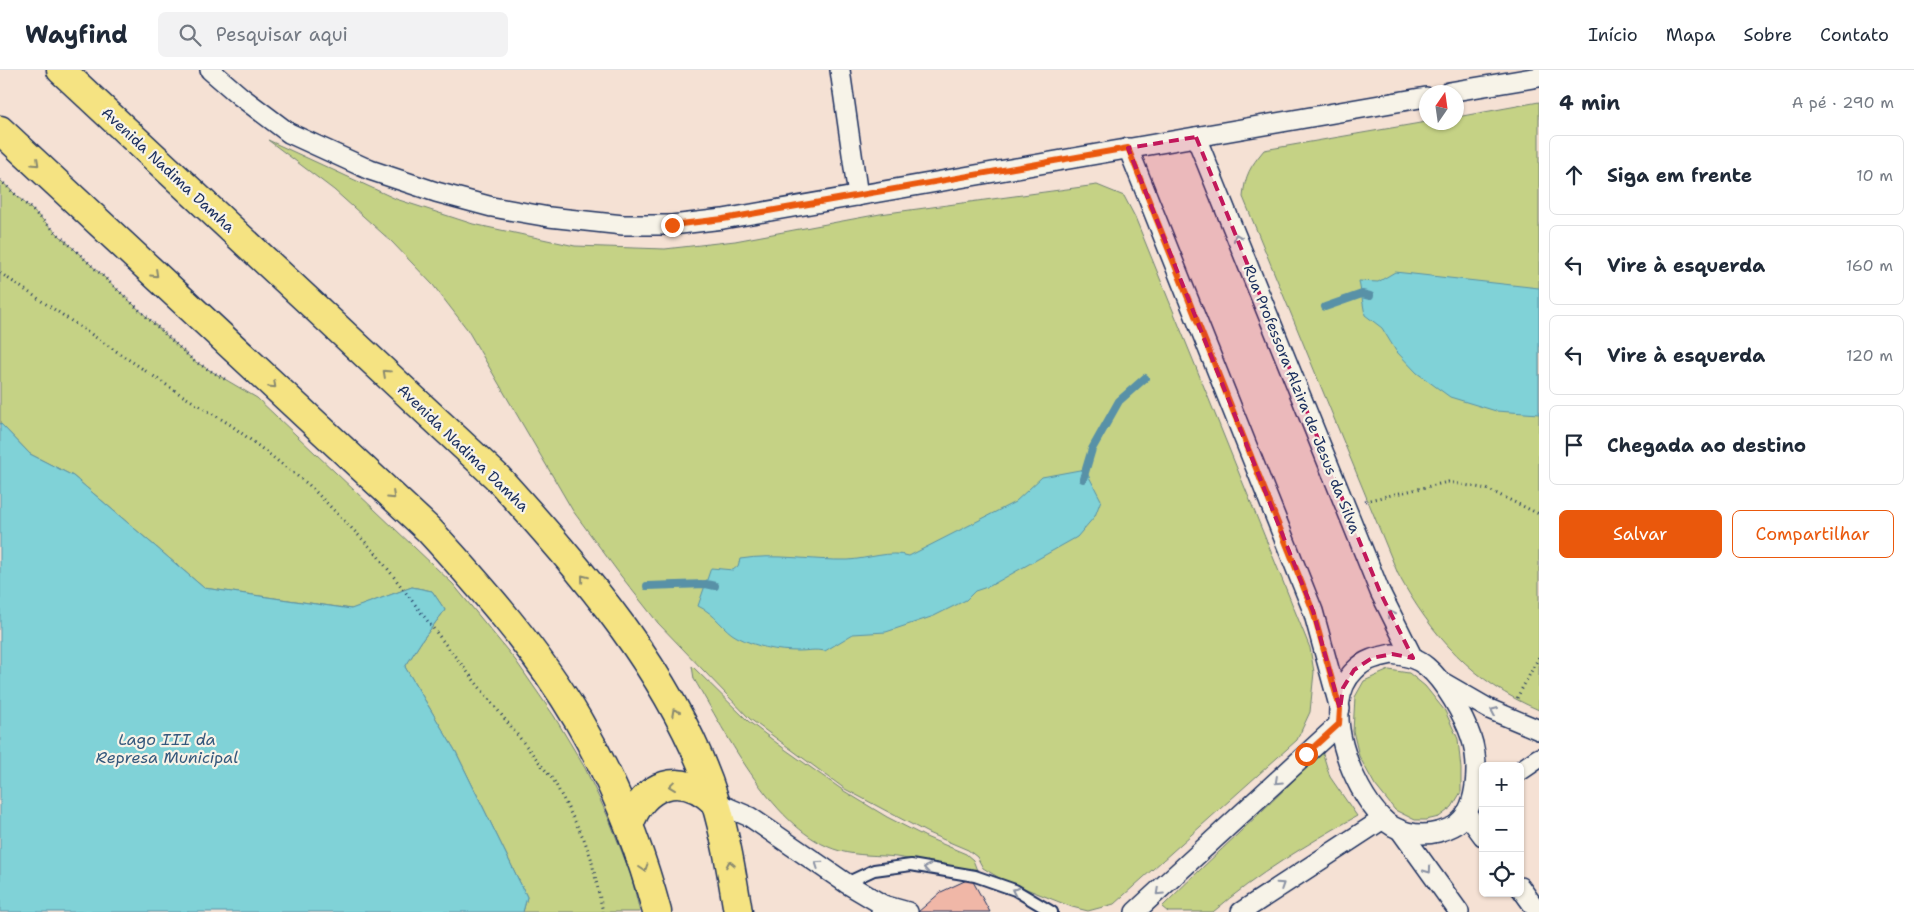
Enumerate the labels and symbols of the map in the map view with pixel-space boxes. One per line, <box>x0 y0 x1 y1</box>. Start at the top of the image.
north arrow <box>1419 85 1464 130</box>
street label: Avenida Nadima Damha <box>97 103 239 238</box>
one-way arrow <box>30 157 39 166</box>
route end <box>661 214 684 237</box>
one-way arrow <box>1232 233 1243 242</box>
street label: Rua Professora Alzira de Jesus da Silva <box>1239 262 1365 537</box>
one-way arrow <box>149 268 158 277</box>
one-way arrow <box>382 370 391 379</box>
one-way arrow <box>268 379 277 388</box>
street label: Avenida Nadima Damha <box>393 380 534 517</box>
one-way arrow <box>387 490 396 499</box>
one-way arrow <box>581 575 589 584</box>
one-way arrow <box>1387 611 1397 620</box>
one-way arrow <box>1490 706 1499 717</box>
one-way arrow <box>671 708 681 717</box>
water label: Lago III da Represa Municipal <box>96 729 238 768</box>
route start <box>1295 743 1318 766</box>
one-way arrow <box>1274 775 1283 784</box>
one-way arrow <box>667 780 675 791</box>
one-way arrow <box>725 860 735 868</box>
one-way arrow <box>815 861 824 870</box>
one-way arrow <box>923 863 932 873</box>
one-way arrow <box>638 864 648 872</box>
one-way arrow <box>1423 864 1431 873</box>
one-way arrow <box>1276 882 1285 892</box>
one-way arrow <box>1155 886 1164 895</box>
one-way arrow <box>1011 887 1020 897</box>

